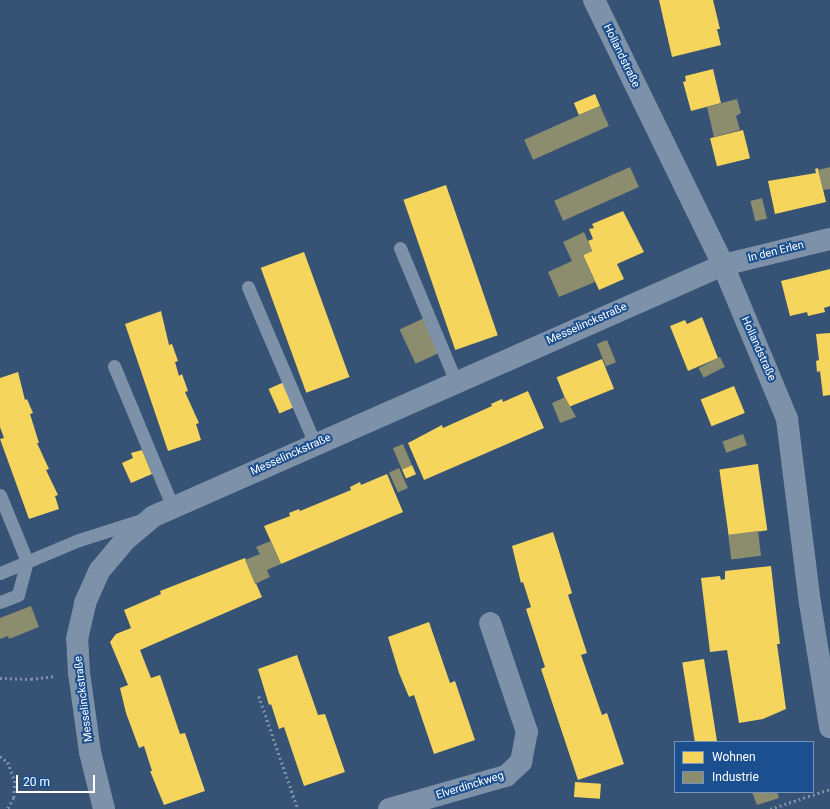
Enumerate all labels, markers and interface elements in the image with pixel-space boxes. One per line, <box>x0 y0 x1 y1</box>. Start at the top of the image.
street label: Hollandstraße <box>600 22 642 90</box>
street label: In den Erlen <box>747 239 805 265</box>
street label: Messelinckstraße <box>545 300 629 348</box>
street label: Hollandstraße <box>738 315 778 383</box>
street label: Messelinckstraße <box>249 431 333 479</box>
street label: Messelinckstraße <box>72 655 96 743</box>
legend <box>674 741 814 793</box>
text: Wohnen <box>712 750 756 764</box>
scale bar <box>18 767 97 793</box>
street label: Elverdinckweg <box>435 769 505 803</box>
text: Industrie <box>712 770 759 784</box>
text: 20 m <box>23 775 50 789</box>

